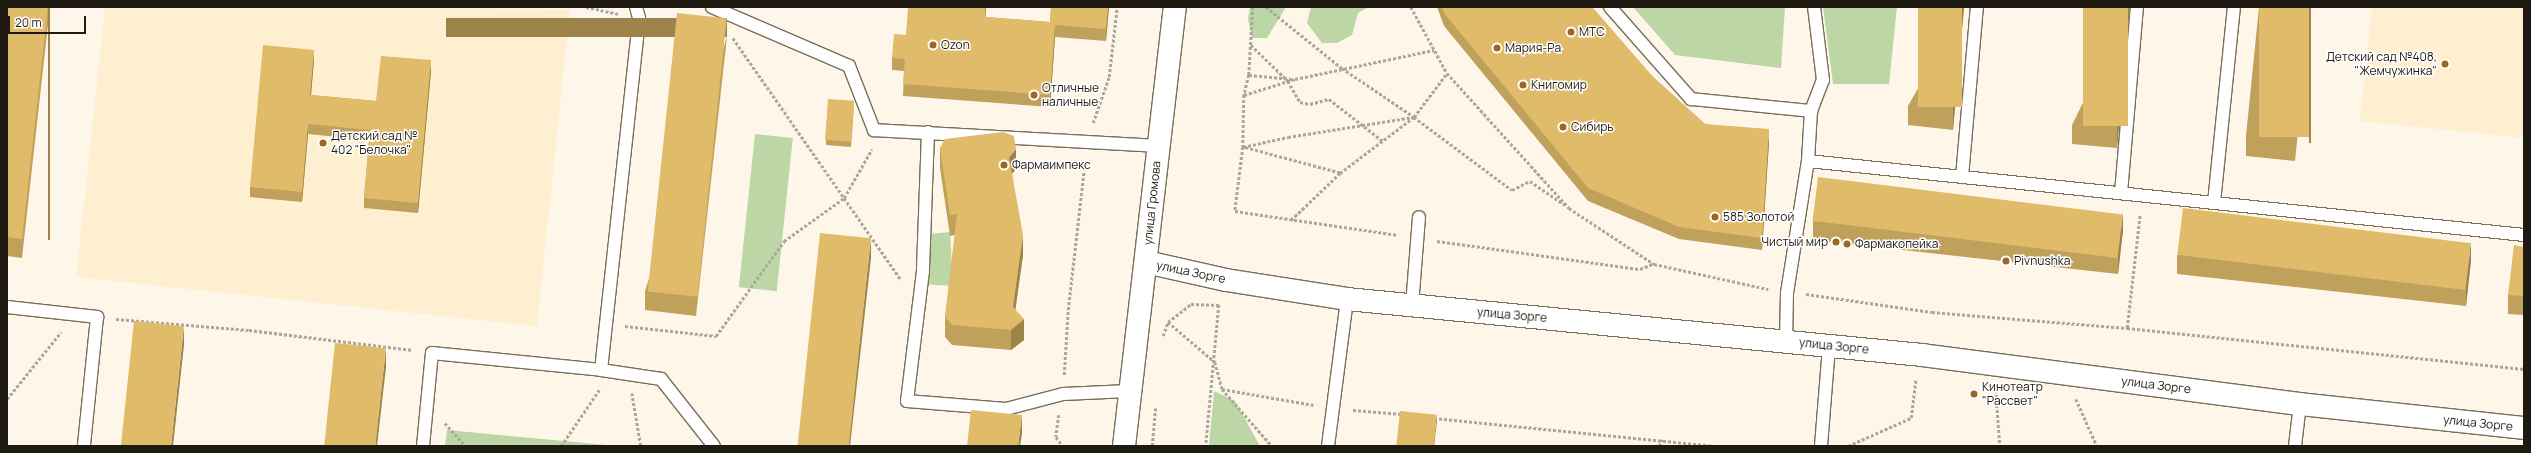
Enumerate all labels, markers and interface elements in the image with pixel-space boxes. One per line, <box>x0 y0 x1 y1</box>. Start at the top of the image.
scale bar <box>10 8 88 34</box>
text: 20 m <box>15 14 42 31</box>
place label: МТС <box>1579 25 1605 39</box>
marker: МТС <box>1566 27 1576 37</box>
place label: Ozon <box>941 38 970 52</box>
marker: Ozon <box>928 40 938 50</box>
place label: Мария-Ра <box>1505 41 1561 55</box>
marker: Мария-Ра <box>1492 43 1502 53</box>
place label: Детский сад №408, "Жемчужинка" <box>2326 50 2437 78</box>
marker: Детский сад №408, "Жемчужинка" <box>2440 59 2450 69</box>
place label: Книгомир <box>1531 78 1587 92</box>
marker: Книгомир <box>1518 80 1528 90</box>
place label: Отличные наличные <box>1042 81 1099 109</box>
marker: Отличные наличные <box>1029 90 1039 100</box>
place label: Сибирь <box>1571 120 1614 134</box>
marker: Сибирь <box>1558 122 1568 132</box>
place label: Детский сад № 402 "Белочка" <box>331 129 418 157</box>
marker: Детский сад № 402 "Белочка" <box>318 138 328 148</box>
place label: Фармаимпекс <box>1012 158 1091 172</box>
marker: Фармаимпекс <box>999 160 1009 170</box>
street label: улица Громова <box>1140 160 1164 246</box>
place label: 585 Золотой <box>1723 210 1794 224</box>
marker: 585 Золотой <box>1710 212 1720 222</box>
place label: Чистый мир <box>1761 235 1828 249</box>
marker: Чистый мир <box>1831 237 1841 247</box>
place label: Фармакопейка <box>1855 237 1938 251</box>
marker: Фармакопейка <box>1842 239 1852 249</box>
place label: Pivnushka <box>2014 254 2070 268</box>
marker: Pivnushka <box>2001 256 2011 266</box>
street label: улица Зорге <box>1155 258 1227 286</box>
street label: улица Зорге <box>1476 305 1548 325</box>
street label: улица Зорге <box>1798 335 1870 357</box>
street label: улица Зорге <box>2120 374 2192 396</box>
place label: Кинотеатр "Рассвет" <box>1982 380 2043 408</box>
marker: Кинотеатр "Рассвет" <box>1969 389 1979 399</box>
street label: улица Зорге <box>2442 412 2514 434</box>

